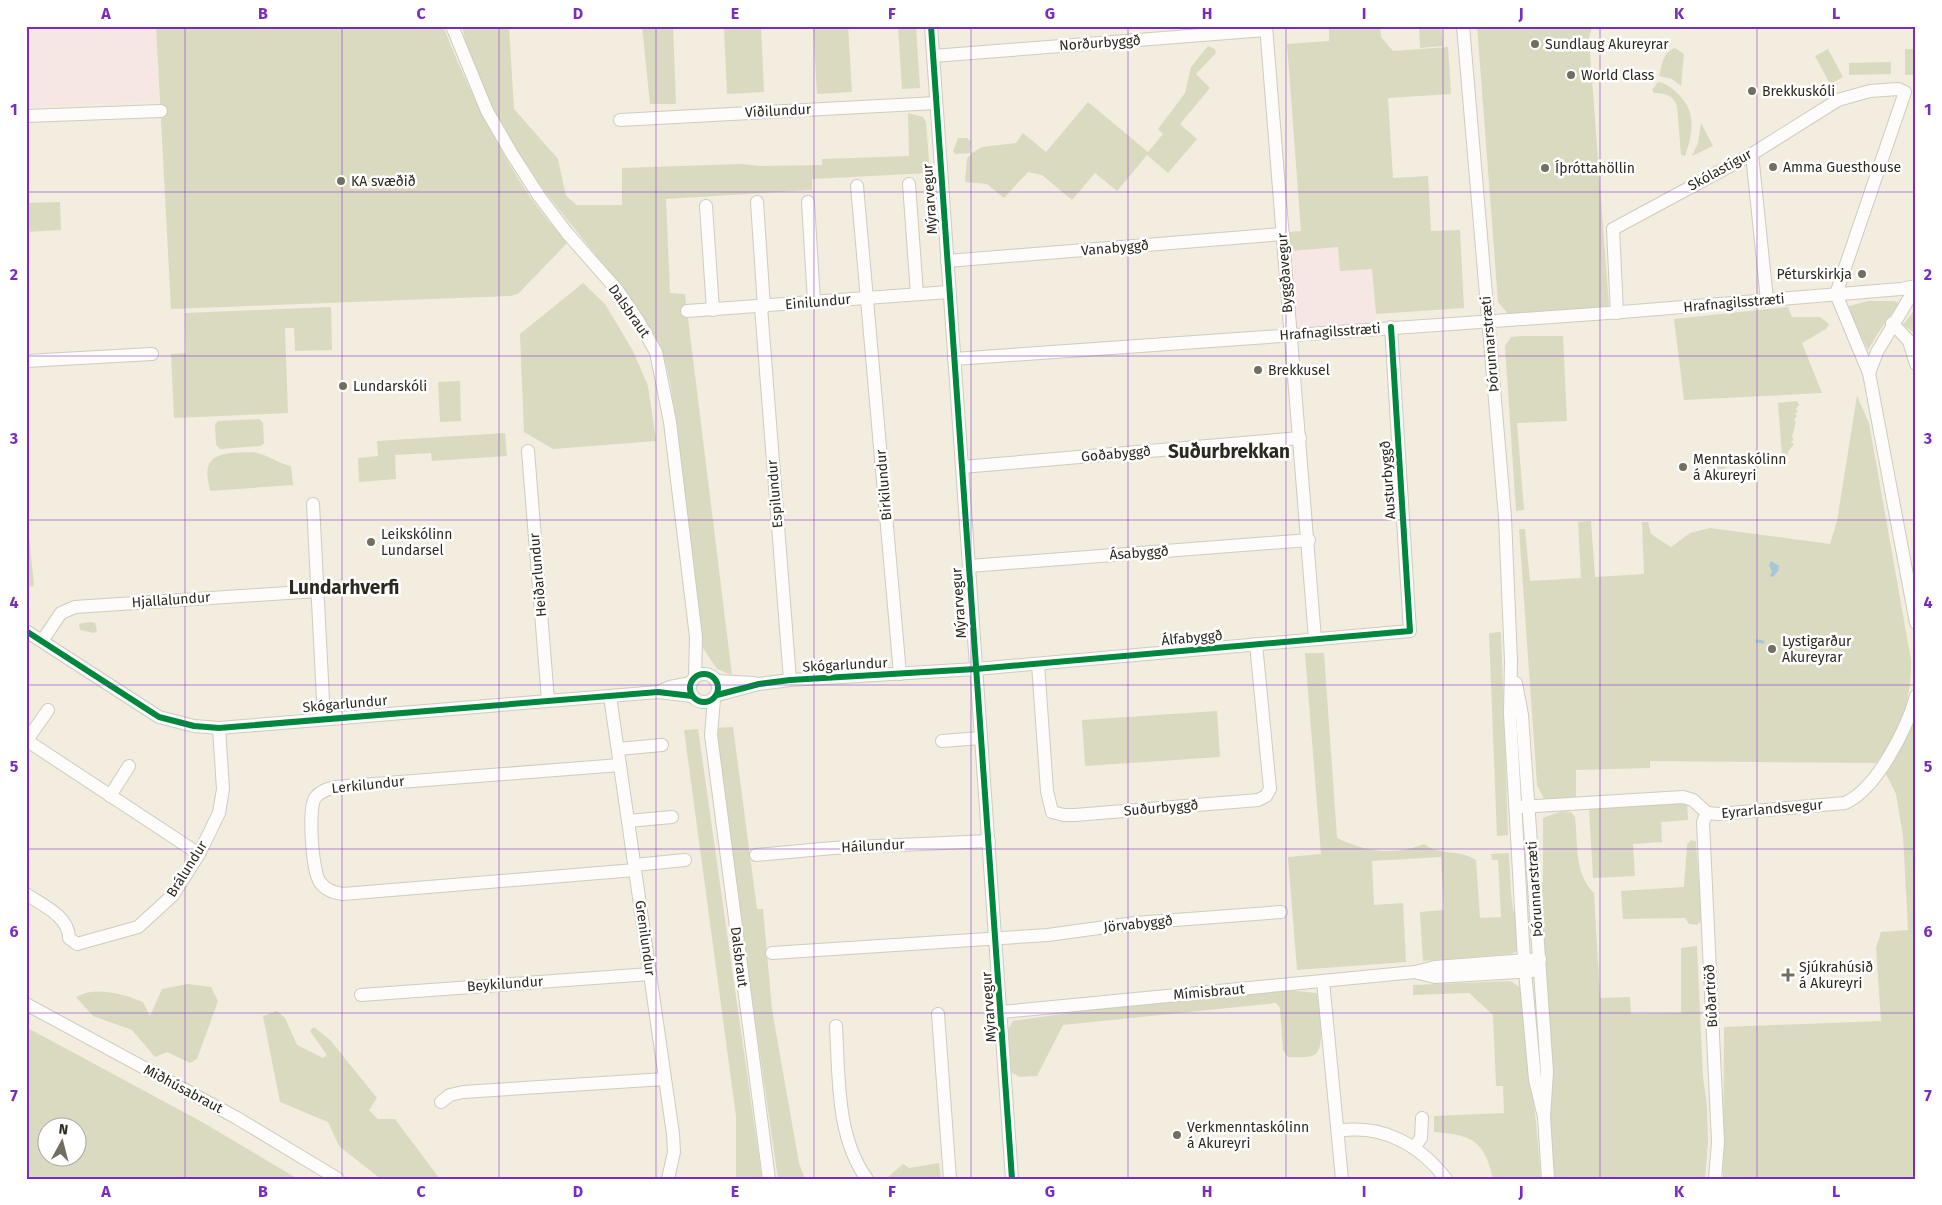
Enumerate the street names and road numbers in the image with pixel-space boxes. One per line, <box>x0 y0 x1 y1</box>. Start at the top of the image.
street label: Norðurbyggð <box>1059 32 1141 54</box>
street label: Víðilundur <box>745 101 812 121</box>
street label: Skólastígur <box>1685 145 1756 195</box>
street label: Mýrarvegur <box>919 162 941 235</box>
street label: Byggðavegur <box>1274 232 1296 314</box>
street label: Vanabyggð <box>1080 237 1150 259</box>
street label: Dalsbraut <box>605 281 654 342</box>
street label: Hrafnagilsstræti <box>1683 290 1785 316</box>
street label: Einilundur <box>784 291 852 313</box>
street label: Þórunnarstræti <box>1477 295 1503 393</box>
street label: Hrafnagilsstræti <box>1279 320 1381 344</box>
street label: Austurbyggð <box>1377 440 1399 520</box>
street label: Goðabyggð <box>1080 442 1152 466</box>
street label: Birkilundur <box>872 448 896 521</box>
street label: Espilundur <box>763 459 786 529</box>
street label: Heiðarlundur <box>526 532 550 618</box>
street label: Ásabyggð <box>1109 541 1169 564</box>
street label: Mýrarvegur <box>948 566 970 639</box>
street label: Hjallalundur <box>131 589 212 611</box>
street label: Álfabyggð <box>1161 626 1223 649</box>
street label: Skógarlundur <box>802 654 889 676</box>
street label: Skógarlundur <box>302 692 389 716</box>
street label: Lerkilundur <box>331 773 406 797</box>
street label: Suðurbyggð <box>1123 796 1199 820</box>
street label: Eyrarlandsvegur <box>1721 796 1824 822</box>
street label: Háilundur <box>841 836 906 856</box>
street label: Brálundur <box>163 837 211 900</box>
street label: Þórunnarstræti <box>1523 840 1547 938</box>
street label: Grenilundur <box>631 899 659 977</box>
street label: Jörvabyggð <box>1103 912 1173 936</box>
street label: Dalsbraut <box>727 926 751 989</box>
street label: Búðartröð <box>1701 964 1721 1028</box>
street label: Mýrarvegur <box>978 970 1000 1043</box>
street label: Beykilundur <box>466 973 544 995</box>
street label: Mímisbraut <box>1173 980 1246 1004</box>
street label: Miðhúsabraut <box>140 1061 226 1117</box>

